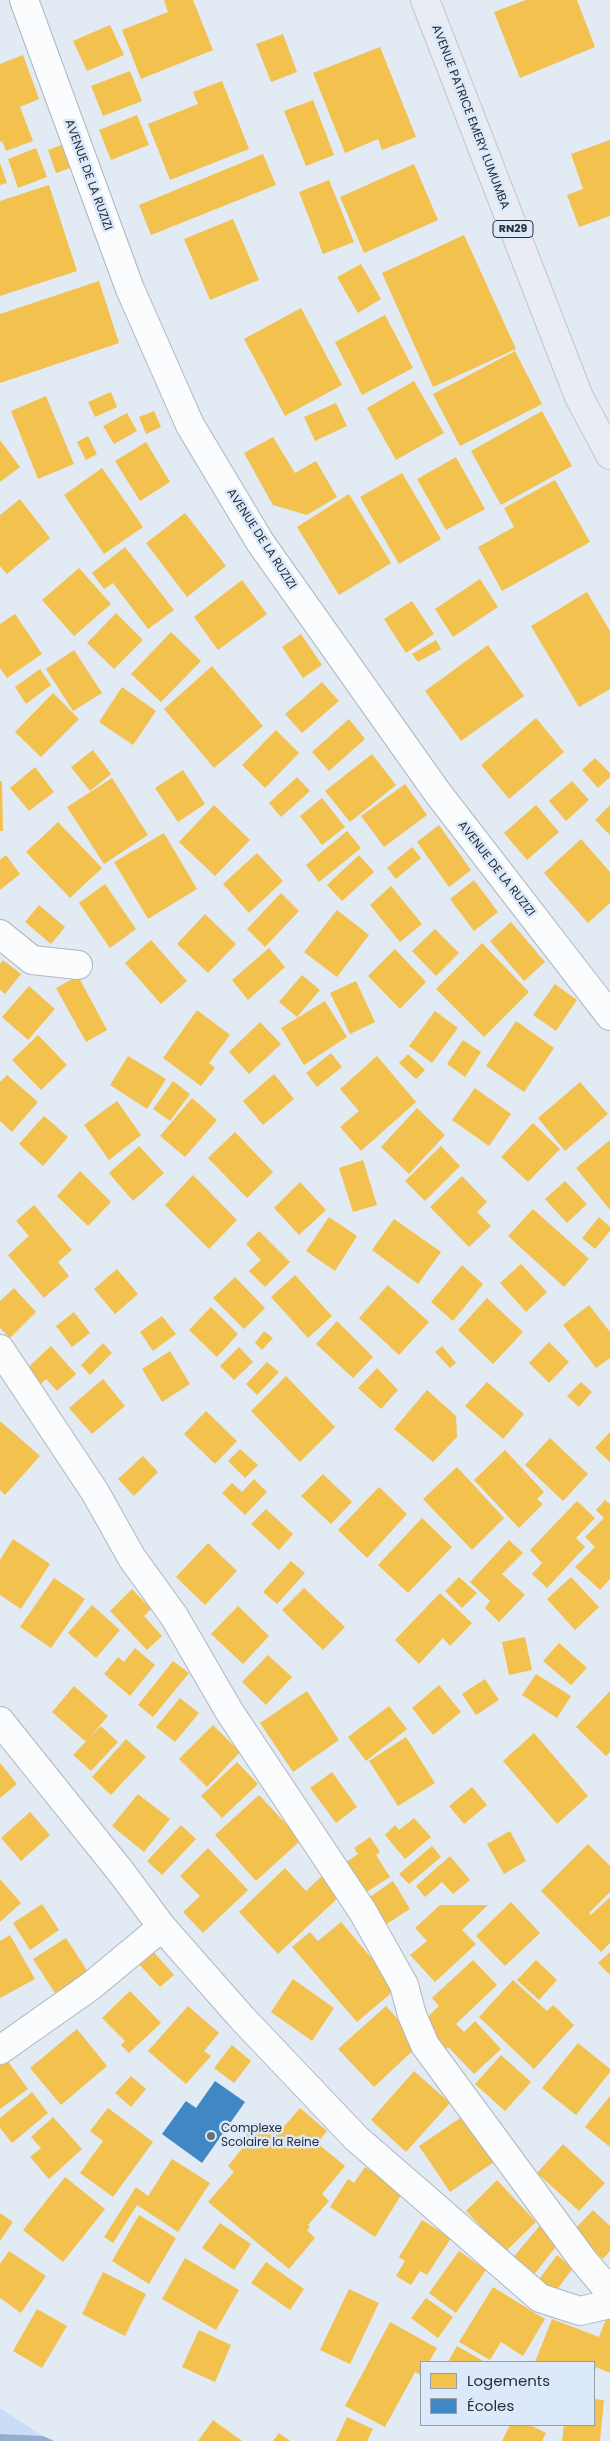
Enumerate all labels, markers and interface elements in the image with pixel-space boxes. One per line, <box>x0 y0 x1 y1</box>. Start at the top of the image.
street label: AVENUE PATRICE EMERY LUMUMBA <box>428 23 512 211</box>
street label: AVENUE DE LA RUZIZI <box>61 118 115 232</box>
road number: RN29 <box>493 220 533 238</box>
street label: AVENUE DE LA RUZIZI <box>223 486 299 592</box>
street label: AVENUE DE LA RUZIZI <box>454 819 538 919</box>
place label: Complexe Scolaire la Reine <box>221 2122 319 2150</box>
marker: Complexe Scolaire la Reine <box>205 2130 217 2142</box>
legend <box>420 2361 595 2426</box>
text: Logements <box>467 2370 550 2391</box>
text: Écoles <box>467 2395 514 2416</box>

